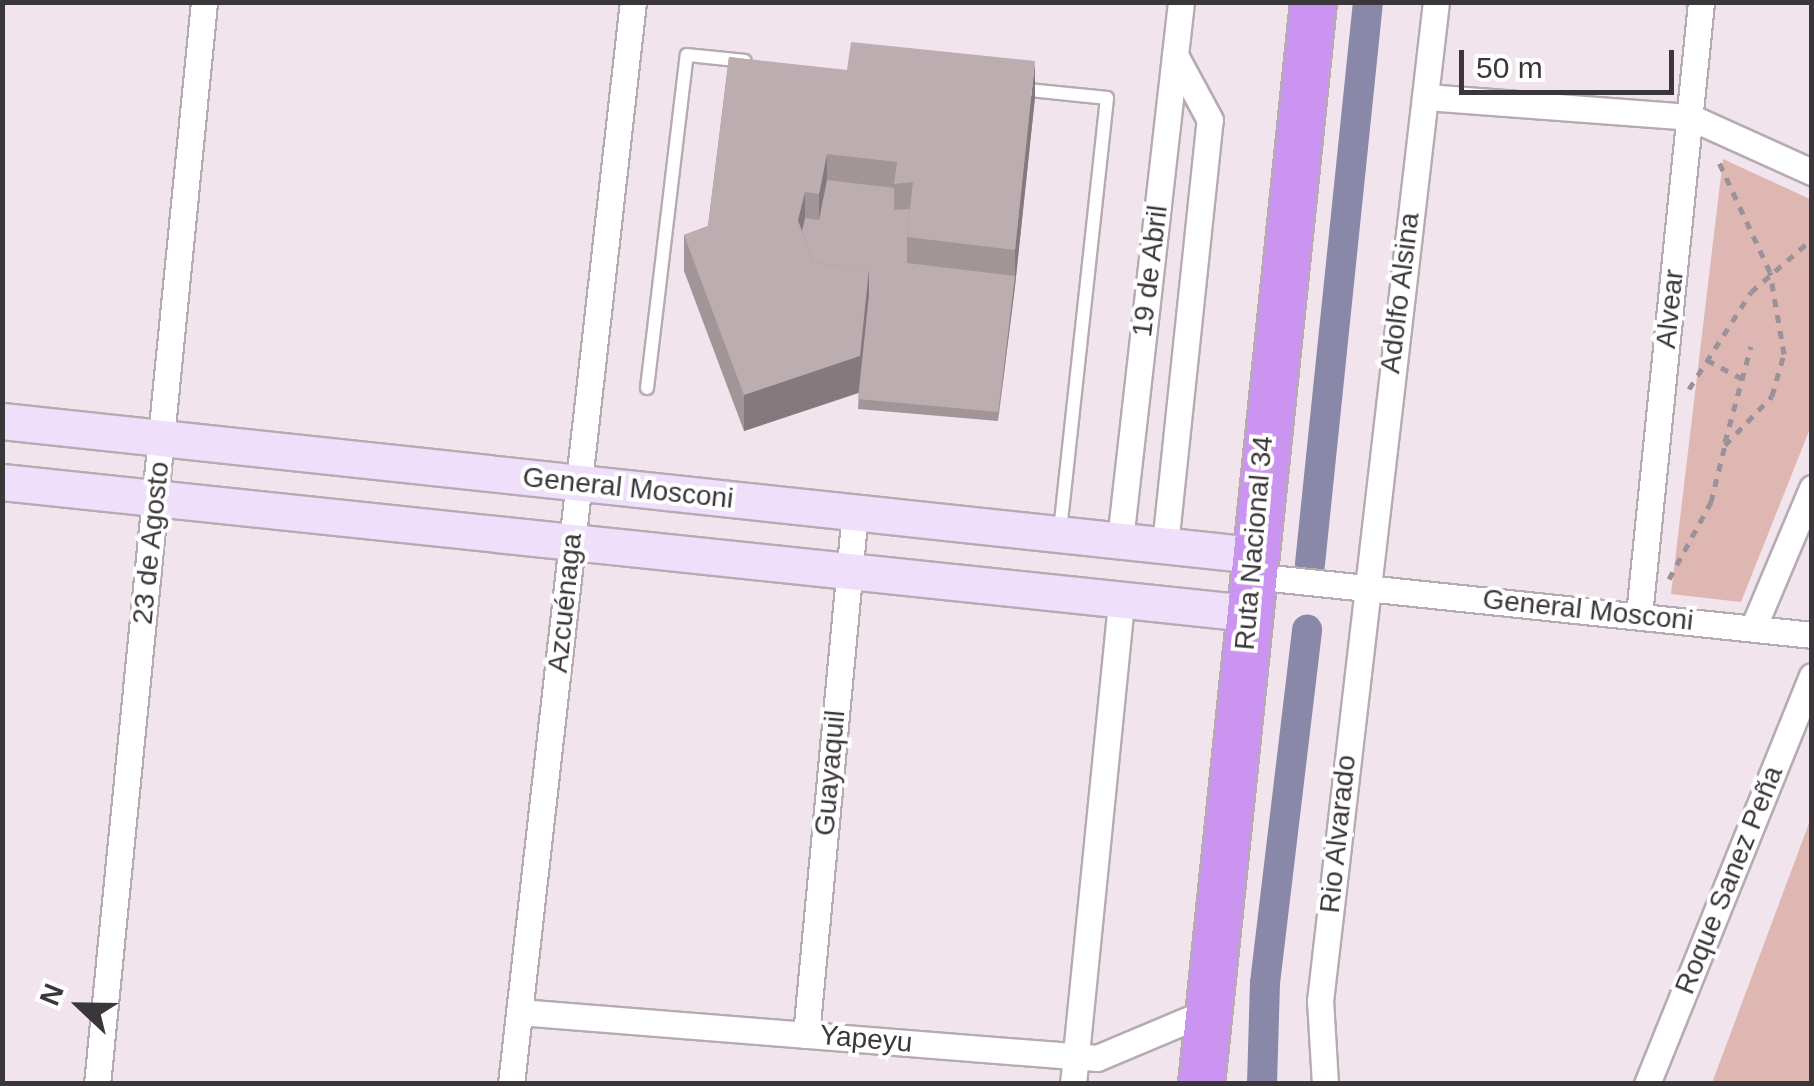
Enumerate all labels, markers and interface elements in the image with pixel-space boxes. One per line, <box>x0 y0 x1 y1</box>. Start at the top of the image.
scale bar <box>1464 30 1679 92</box>
text: 50 m <box>1476 51 1543 84</box>
street label: 19 de Abril <box>1125 203 1175 339</box>
street label: Adolfo Alsina <box>1373 210 1427 376</box>
street label: Alvear <box>1649 268 1691 350</box>
street label: Ruta Nacional 34 <box>1228 435 1280 651</box>
street label: 23 de Agosto <box>126 459 176 627</box>
street label: General Mosconi <box>521 460 735 516</box>
street label: Azcuénaga <box>541 532 589 674</box>
street label: General Mosconi <box>1481 582 1695 638</box>
street label: Guayaquil <box>808 709 852 837</box>
street label: Rio Alvarado <box>1313 753 1363 915</box>
street label: Roque Sanez Peña <box>1668 761 1790 999</box>
north arrow <box>30 956 130 1056</box>
text: N <box>34 979 70 1010</box>
street label: Yapeyu <box>818 1018 914 1060</box>

